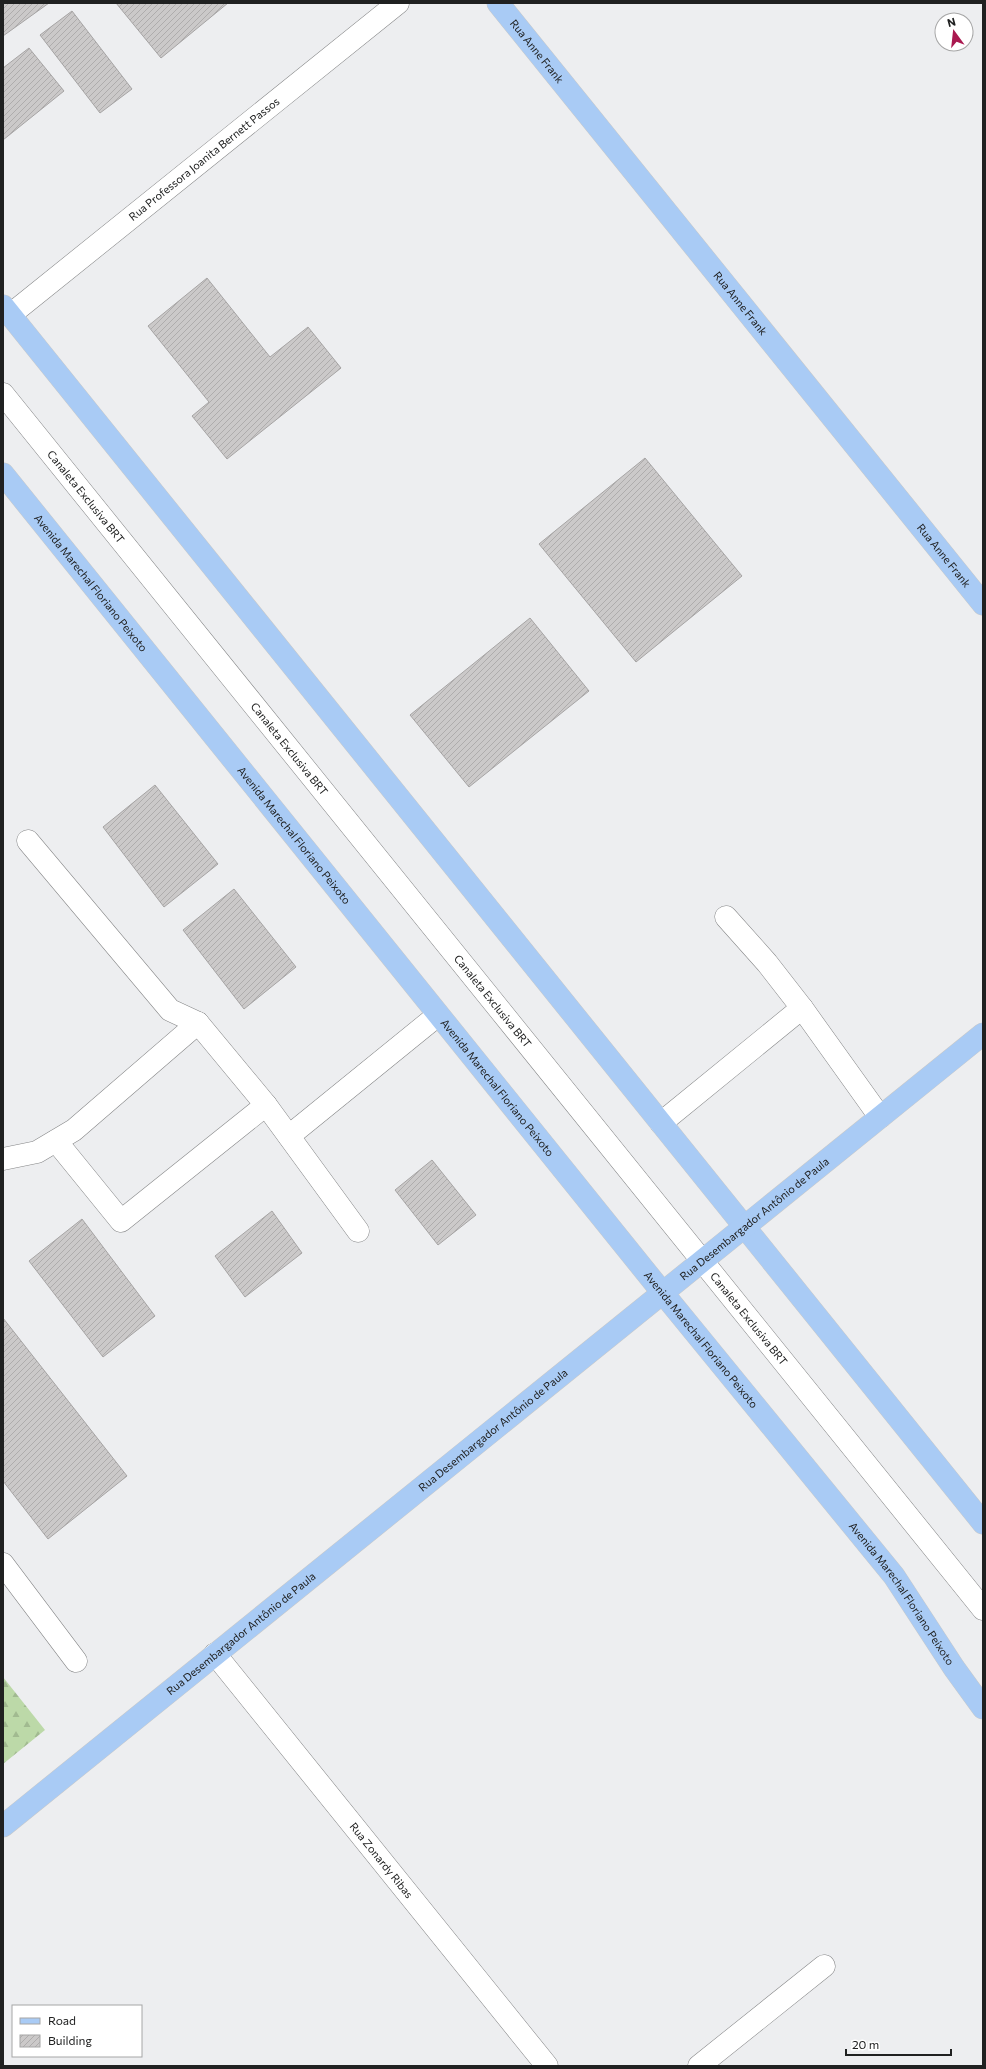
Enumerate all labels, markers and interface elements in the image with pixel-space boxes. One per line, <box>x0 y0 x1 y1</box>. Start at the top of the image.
north arrow <box>934 12 974 52</box>
text: N <box>946 15 957 29</box>
street label: Rua Anne Frank <box>508 17 567 85</box>
street label: Rua Professora Joanita Bernett Passos <box>126 94 282 223</box>
street label: Rua Anne Frank <box>711 269 770 338</box>
street label: Canaleta Exclusiva BRT <box>45 447 128 545</box>
street label: Avenida Marechal Floriano Peixoto <box>32 511 151 654</box>
street label: Rua Anne Frank <box>915 521 974 590</box>
street label: Canaleta Exclusiva BRT <box>248 700 331 798</box>
street label: Avenida Marechal Floriano Peixoto <box>235 764 354 907</box>
street label: Canaleta Exclusiva BRT <box>452 952 534 1050</box>
street label: Avenida Marechal Floriano Peixoto <box>439 1016 557 1159</box>
street label: Rua Desembargador Antônio de Paula <box>677 1154 831 1283</box>
street label: Avenida Marechal Floriano Peixoto <box>642 1268 761 1411</box>
street label: Canaleta Exclusiva BRT <box>708 1269 791 1367</box>
street label: Rua Desembargador Antônio de Paula <box>416 1366 570 1494</box>
street label: Avenida Marechal Floriano Peixoto <box>847 1519 958 1668</box>
street label: Rua Desembargador Antônio de Paula <box>164 1569 318 1697</box>
street label: Rua Zonardy Ribas <box>347 1820 416 1900</box>
legend <box>12 2005 142 2057</box>
text: Road <box>48 2013 76 2027</box>
scale bar <box>846 2031 951 2057</box>
text: Building <box>48 2033 92 2047</box>
text: 20 m <box>852 2037 879 2051</box>

